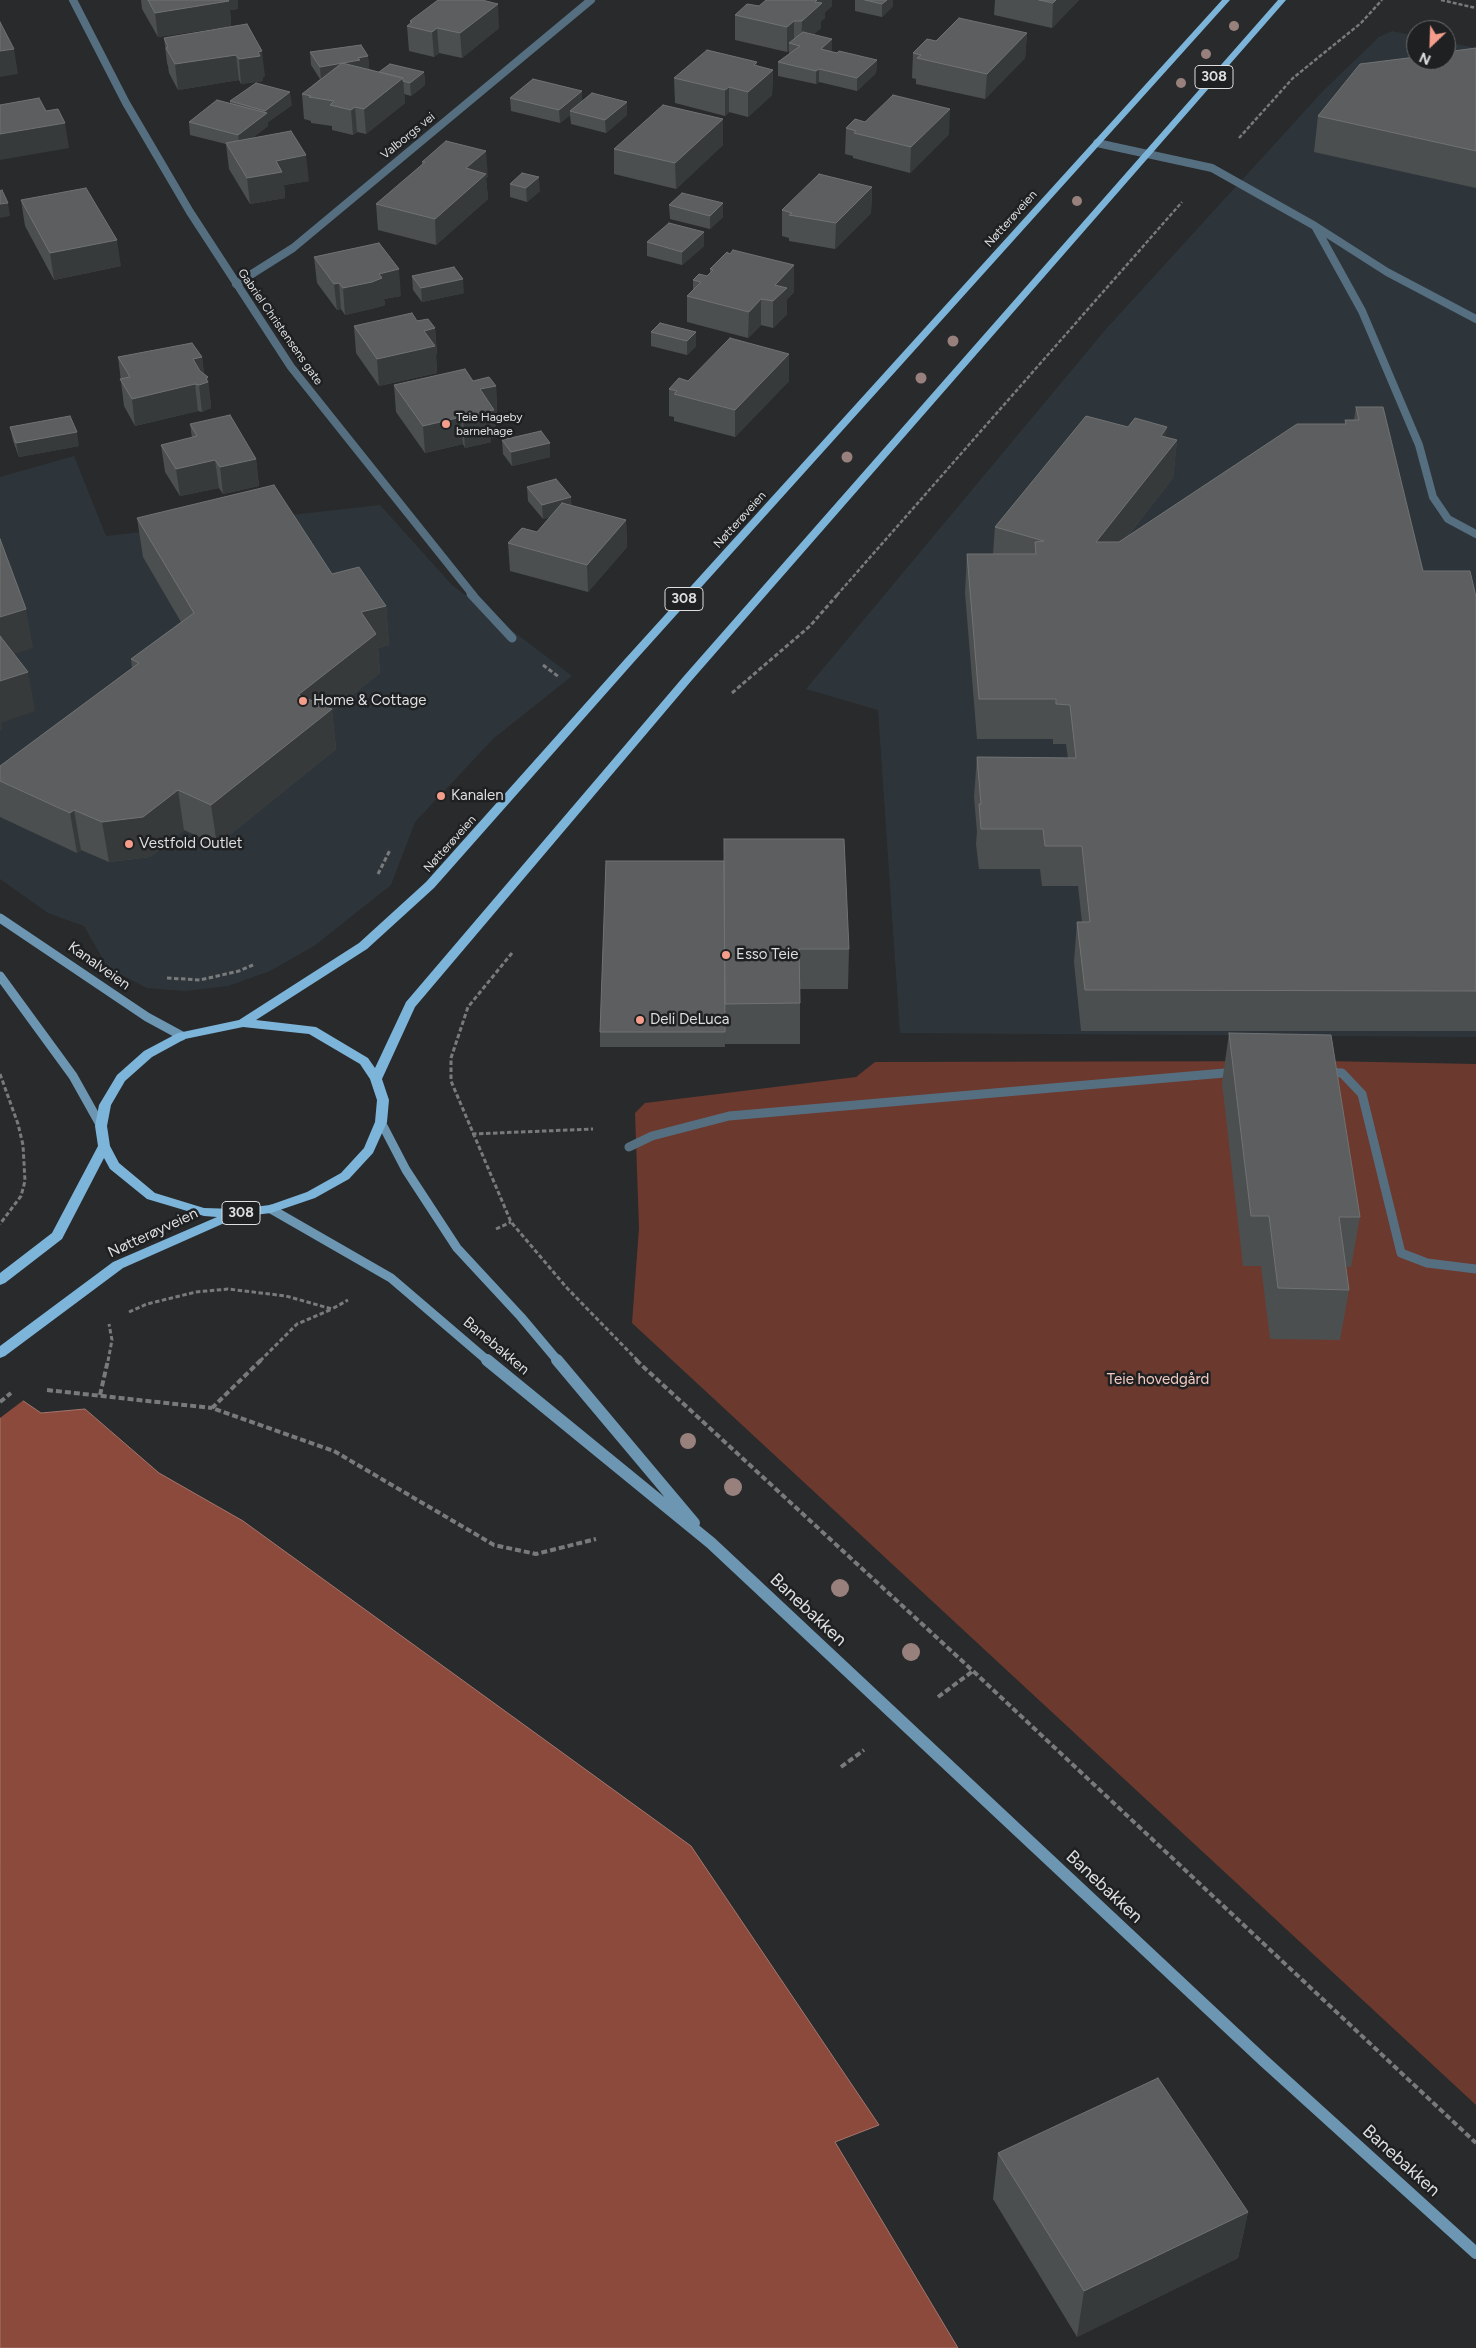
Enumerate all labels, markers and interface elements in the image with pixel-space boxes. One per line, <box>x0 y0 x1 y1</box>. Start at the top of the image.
north arrow <box>1406 20 1456 70</box>
text: N <box>1417 48 1434 68</box>
road number: 308 <box>1195 66 1233 88</box>
street label: Valborgs vei <box>378 110 438 162</box>
street label: Nøtterøveien <box>982 188 1040 250</box>
street label: Gabriel Christensens gate <box>234 266 326 388</box>
place label: Teie Hageby barnehage <box>456 410 523 438</box>
marker: Teie Hageby barnehage <box>440 418 452 430</box>
street label: Nøtterøveien <box>711 489 769 551</box>
road number: 308 <box>665 588 703 610</box>
place label: Home & Cottage <box>313 692 426 710</box>
marker: Home & Cottage <box>297 695 309 707</box>
place label: Kanalen <box>451 787 504 805</box>
marker: Kanalen <box>435 790 447 802</box>
street label: Nøtterøveien <box>421 813 479 875</box>
place label: Vestfold Outlet <box>139 835 242 853</box>
marker: Vestfold Outlet <box>123 838 135 850</box>
street label: Kanalveien <box>64 938 134 994</box>
place label: Esso Teie <box>736 946 798 964</box>
marker: Esso Teie <box>720 949 732 961</box>
place label: Deli DeLuca <box>650 1011 729 1029</box>
marker: Deli DeLuca <box>634 1014 646 1026</box>
road number: 308 <box>222 1202 260 1224</box>
street label: Nøtterøyveien <box>105 1204 201 1262</box>
street label: Banebakken <box>459 1313 533 1379</box>
park label: Teie hovedgård <box>1107 1371 1209 1389</box>
street label: Banebakken <box>765 1569 851 1651</box>
street label: Banebakken <box>1061 1846 1147 1928</box>
street label: Banebakken <box>1358 2121 1444 2201</box>

